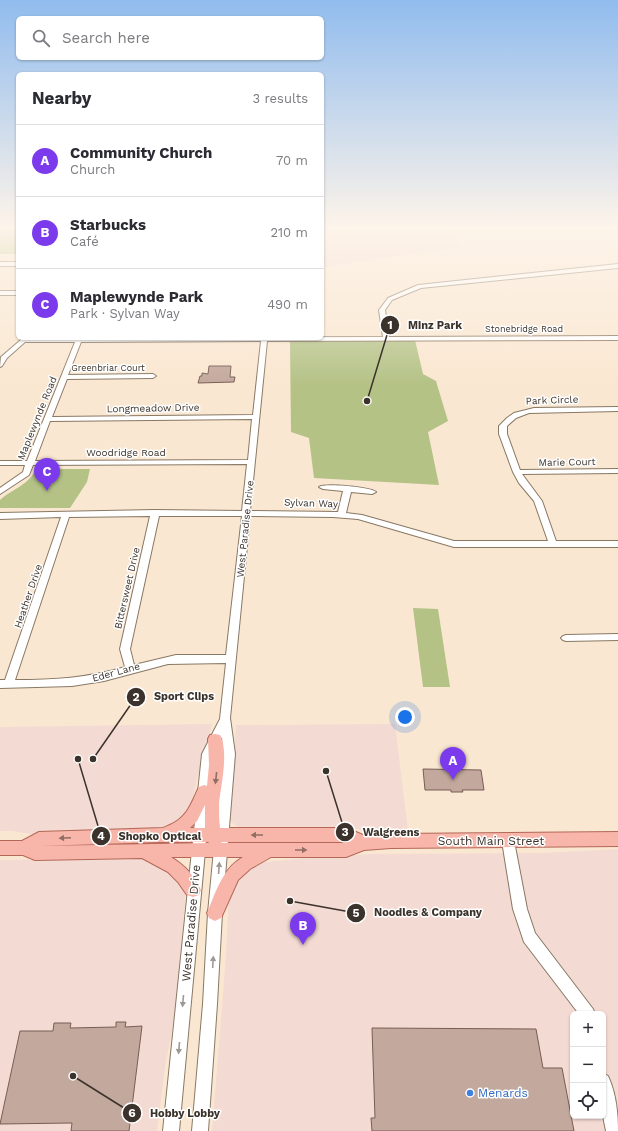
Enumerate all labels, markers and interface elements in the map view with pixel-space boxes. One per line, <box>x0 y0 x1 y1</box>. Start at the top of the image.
search box <box>16 16 324 60</box>
icon: search <box>30 27 52 49</box>
text: Search here <box>62 29 150 47</box>
text: Nearby <box>32 88 91 108</box>
text: 3 results <box>253 91 308 106</box>
text: Community Church <box>70 144 212 162</box>
text: A <box>41 153 49 168</box>
text: 70 m <box>276 153 308 168</box>
text: Church <box>70 162 115 177</box>
text: Starbucks <box>70 216 146 234</box>
text: B <box>41 225 49 240</box>
text: 210 m <box>270 225 308 240</box>
text: Café <box>70 234 99 249</box>
text: Maplewynde Park <box>70 288 203 306</box>
text: C <box>41 297 49 312</box>
text: 490 m <box>267 297 308 312</box>
text: Park · Sylvan Way <box>70 306 180 321</box>
callout: Minz Park <box>380 314 470 337</box>
text: 1 <box>387 318 393 332</box>
text: Minz Park <box>408 319 462 332</box>
street label: Stonebridge Road <box>485 324 563 334</box>
street label: Greenbriar Court <box>71 363 145 373</box>
street label: Maplewynde Road <box>15 375 59 461</box>
street label: Park Circle <box>526 394 579 406</box>
street label: Longmeadow Drive <box>106 402 200 414</box>
street label: Woodridge Road <box>86 447 166 458</box>
street label: Marie Court <box>538 456 596 468</box>
pin: C <box>34 458 60 491</box>
street label: West Paradise Drive <box>234 480 256 578</box>
street label: Sylvan Way <box>284 497 339 509</box>
street label: Bittersweet Drive <box>112 546 142 630</box>
street label: Heather Drive <box>12 562 44 629</box>
street label: Eder Lane <box>91 660 141 684</box>
callout: Sport Clips <box>126 685 222 708</box>
text: 2 <box>132 690 140 704</box>
text: Sport Clips <box>154 690 214 703</box>
your location <box>395 707 415 727</box>
pin: A <box>440 747 466 780</box>
one-way arrow <box>213 771 219 784</box>
callout: Walgreens <box>335 821 427 844</box>
callout: Shopko Optical <box>91 824 210 847</box>
text: 3 <box>341 825 349 839</box>
text: Walgreens <box>363 826 420 839</box>
text: 4 <box>97 829 105 843</box>
text: Shopko Optical <box>119 830 202 843</box>
one-way arrow <box>250 832 263 838</box>
street label: South Main Street <box>438 834 544 848</box>
one-way arrow <box>58 835 71 841</box>
one-way arrow <box>295 847 308 853</box>
one-way arrow <box>215 862 222 874</box>
street label: West Paradise Drive <box>179 864 203 982</box>
callout: Noodles & Company <box>346 901 490 924</box>
text: 5 <box>353 906 360 920</box>
text: Noodles & Company <box>374 906 483 919</box>
pin: B <box>290 912 316 945</box>
one-way arrow <box>209 956 216 968</box>
one-way arrow <box>180 995 187 1007</box>
map controls <box>570 1011 606 1119</box>
button: + <box>570 1011 606 1047</box>
one-way arrow <box>176 1042 182 1054</box>
button: − <box>570 1047 606 1083</box>
button: locate <box>570 1083 606 1119</box>
place label: Menards <box>478 1086 528 1100</box>
marker: Menards <box>465 1088 475 1098</box>
callout: Hobby Lobby <box>122 1102 228 1125</box>
text: 6 <box>128 1106 136 1120</box>
text: Hobby Lobby <box>150 1107 221 1120</box>

